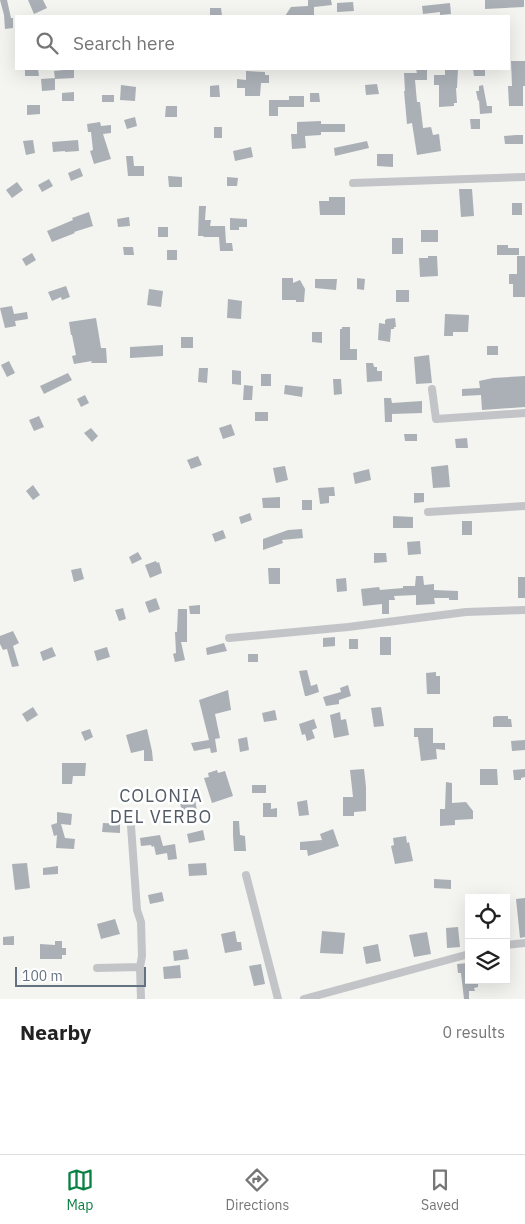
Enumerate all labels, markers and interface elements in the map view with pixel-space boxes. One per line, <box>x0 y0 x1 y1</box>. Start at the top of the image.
search box <box>15 15 510 70</box>
icon: search <box>33 29 61 57</box>
text: Search here <box>73 31 175 55</box>
district label: COLONIA DEL VERBO <box>110 784 212 828</box>
map controls <box>465 894 510 984</box>
button: locate <box>465 894 510 939</box>
button: layers <box>465 939 510 984</box>
scale bar <box>15 964 146 987</box>
text: 100 m <box>22 967 63 985</box>
text: Nearby <box>20 1018 91 1046</box>
text: 0 results <box>442 1022 505 1042</box>
tab: Map <box>66 1166 94 1214</box>
tab: Directions <box>226 1166 289 1214</box>
tab: Saved <box>421 1166 459 1214</box>

